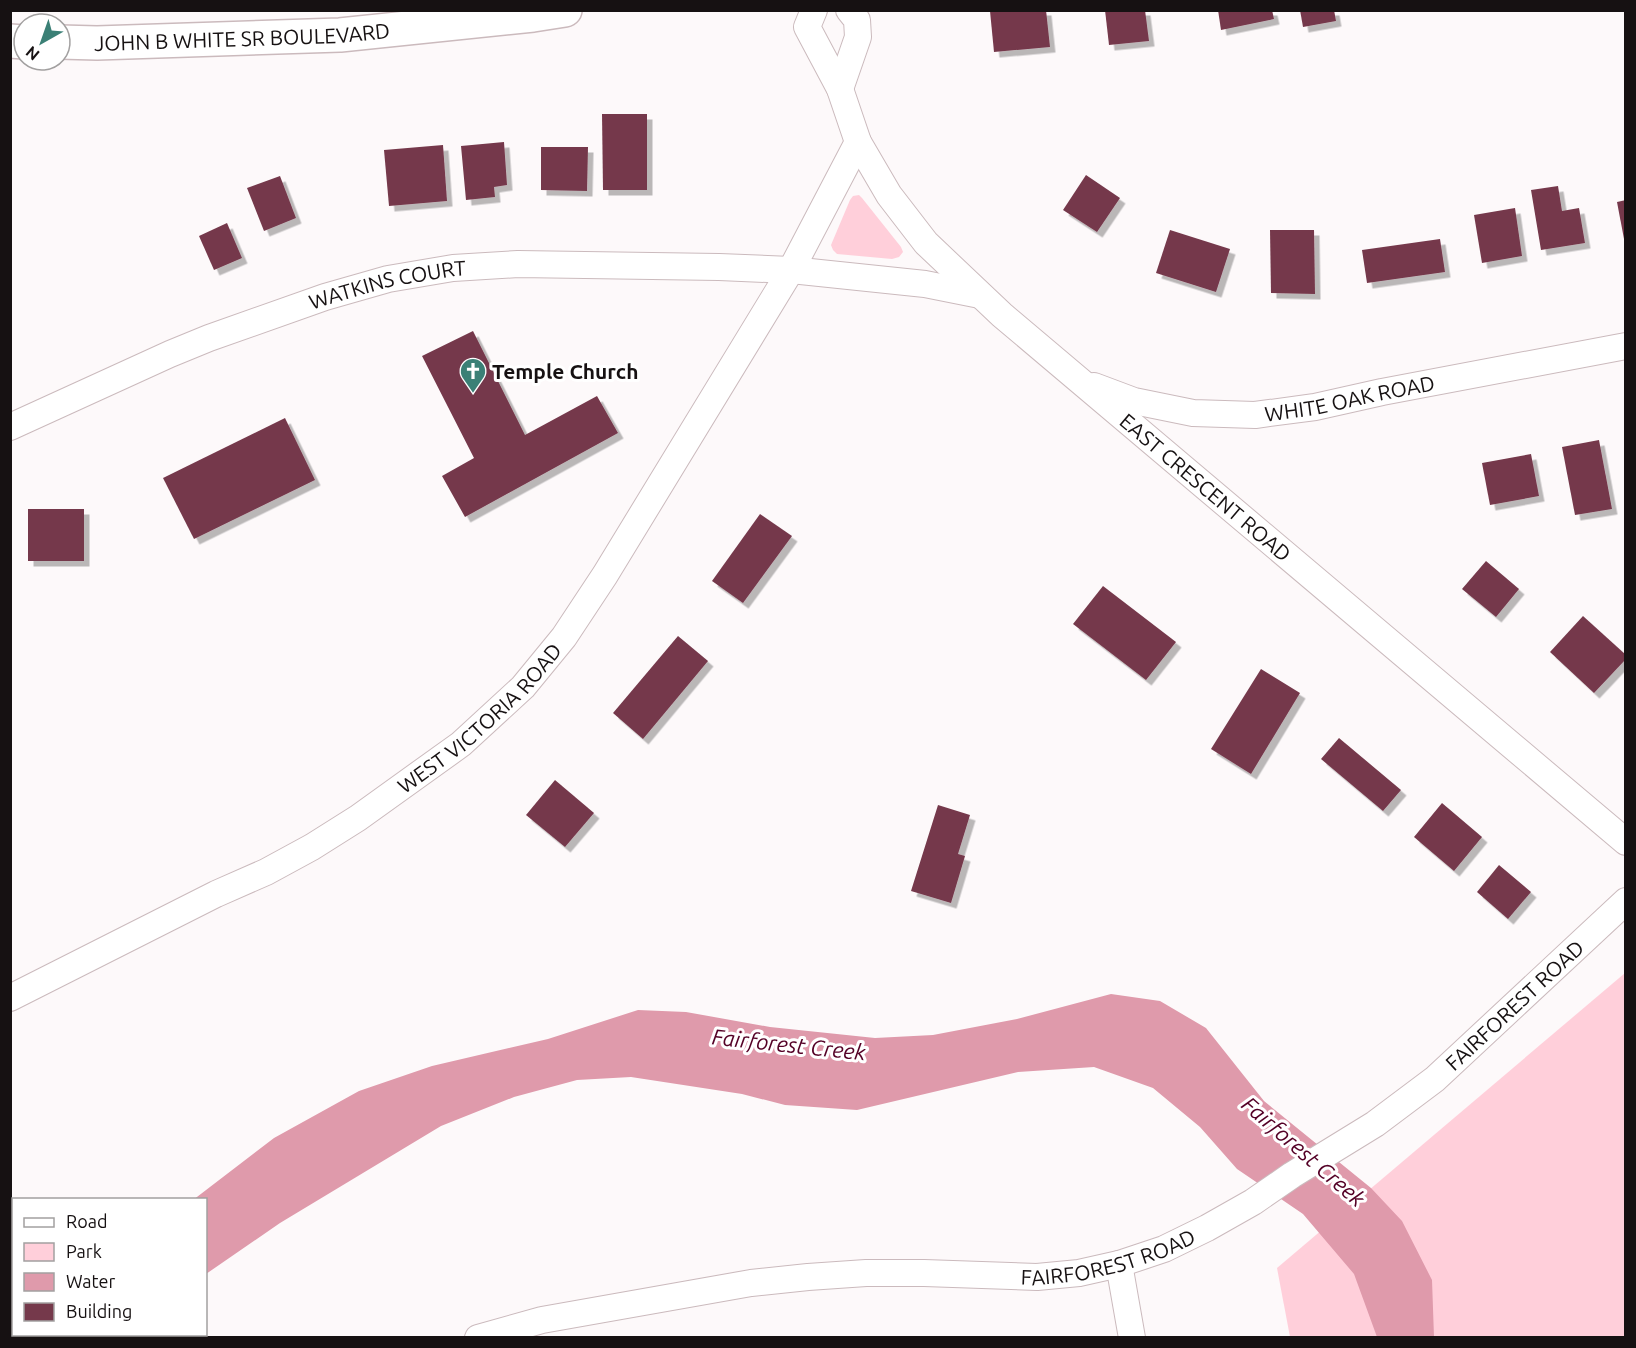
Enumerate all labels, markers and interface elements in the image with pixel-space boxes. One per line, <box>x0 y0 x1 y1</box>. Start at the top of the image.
north arrow <box>12 12 72 72</box>
street label: JOHN B WHITE SR BOULEVARD <box>93 18 391 55</box>
text: N <box>22 43 43 64</box>
street label: WATKINS COURT <box>306 255 467 314</box>
church icon: Temple Church <box>458 356 488 394</box>
place label: Temple Church <box>492 359 638 383</box>
street label: WHITE OAK ROAD <box>1263 370 1437 426</box>
street label: EAST CRESCENT ROAD <box>1115 408 1296 566</box>
street label: WEST VICTORIA ROAD <box>393 638 566 798</box>
street label: FAIRFOREST ROAD <box>1440 935 1588 1075</box>
water label: Fairforest Creek <box>711 1023 868 1066</box>
water label: Fairforest Creek <box>1237 1091 1371 1212</box>
legend <box>12 1198 207 1336</box>
text: Road <box>66 1211 108 1231</box>
street label: FAIRFOREST ROAD <box>1020 1224 1199 1290</box>
text: Park <box>66 1241 102 1261</box>
text: Water <box>66 1271 116 1291</box>
text: Building <box>66 1301 132 1321</box>

